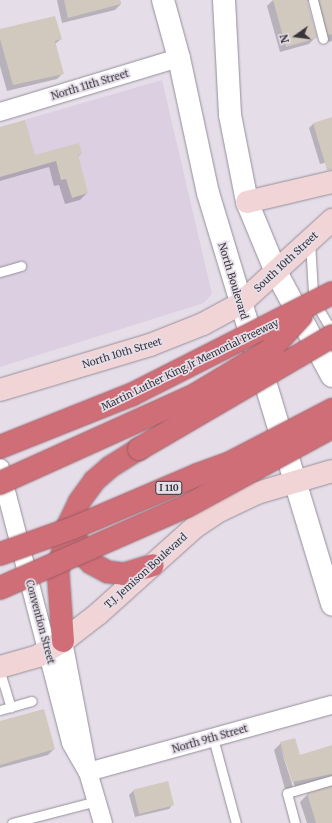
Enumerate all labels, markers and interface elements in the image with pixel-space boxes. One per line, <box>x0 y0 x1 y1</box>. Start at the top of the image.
north arrow <box>276 16 316 56</box>
text: N <box>277 33 292 45</box>
street label: North 11th Street <box>50 67 130 103</box>
street label: South 10th Street <box>252 229 320 295</box>
street label: North Boulevard <box>216 241 250 321</box>
street label: Martin Luther King Jr Memorial Freeway <box>99 317 281 413</box>
street label: North 10th Street <box>81 335 163 371</box>
road number: I 110 <box>155 481 183 495</box>
street label: T.J. Jemison Boulevard <box>102 531 190 611</box>
street label: Convention Street <box>23 579 57 665</box>
street label: North 9th Street <box>171 722 249 756</box>

